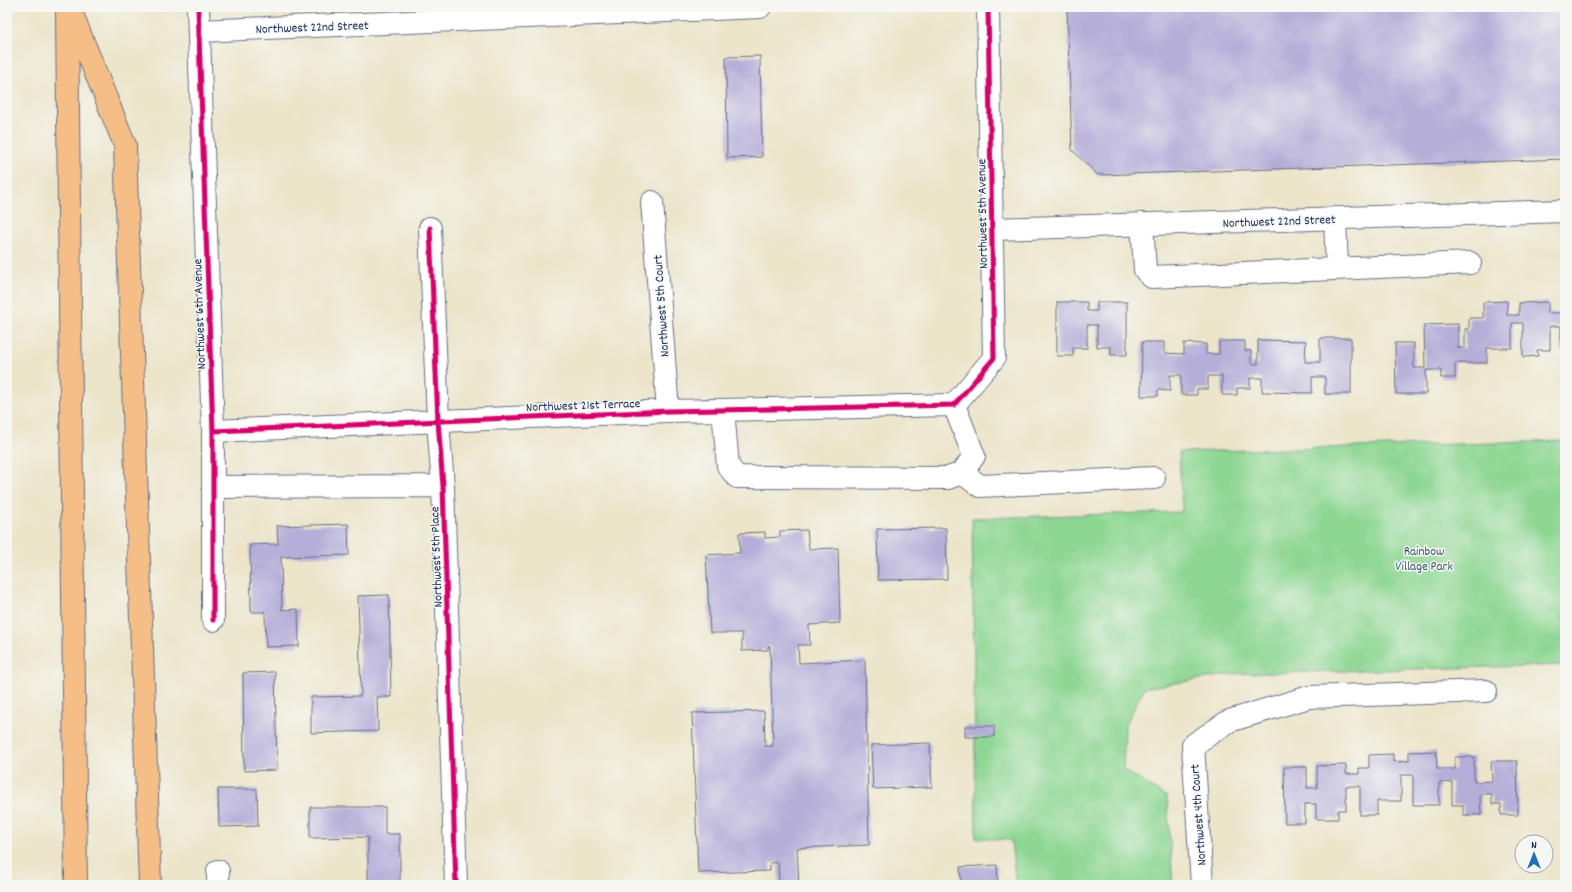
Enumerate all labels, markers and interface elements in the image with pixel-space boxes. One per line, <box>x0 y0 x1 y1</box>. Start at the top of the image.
street label: Northwest 22nd Street <box>255 17 369 40</box>
street label: Northwest 5th Avenue <box>973 158 994 269</box>
street label: Northwest 22nd Street <box>1222 211 1336 234</box>
street label: Northwest 5th Court <box>649 254 676 358</box>
street label: Northwest 6th Avenue <box>189 258 212 370</box>
street label: Northwest 21st Terrace <box>526 395 641 418</box>
street label: Northwest 5th Place <box>426 506 449 608</box>
park label: Rainbow Village Park <box>1395 543 1453 577</box>
street label: Northwest 4th Court <box>1186 763 1213 866</box>
north arrow <box>1514 834 1554 874</box>
text: N <box>1531 838 1537 854</box>

